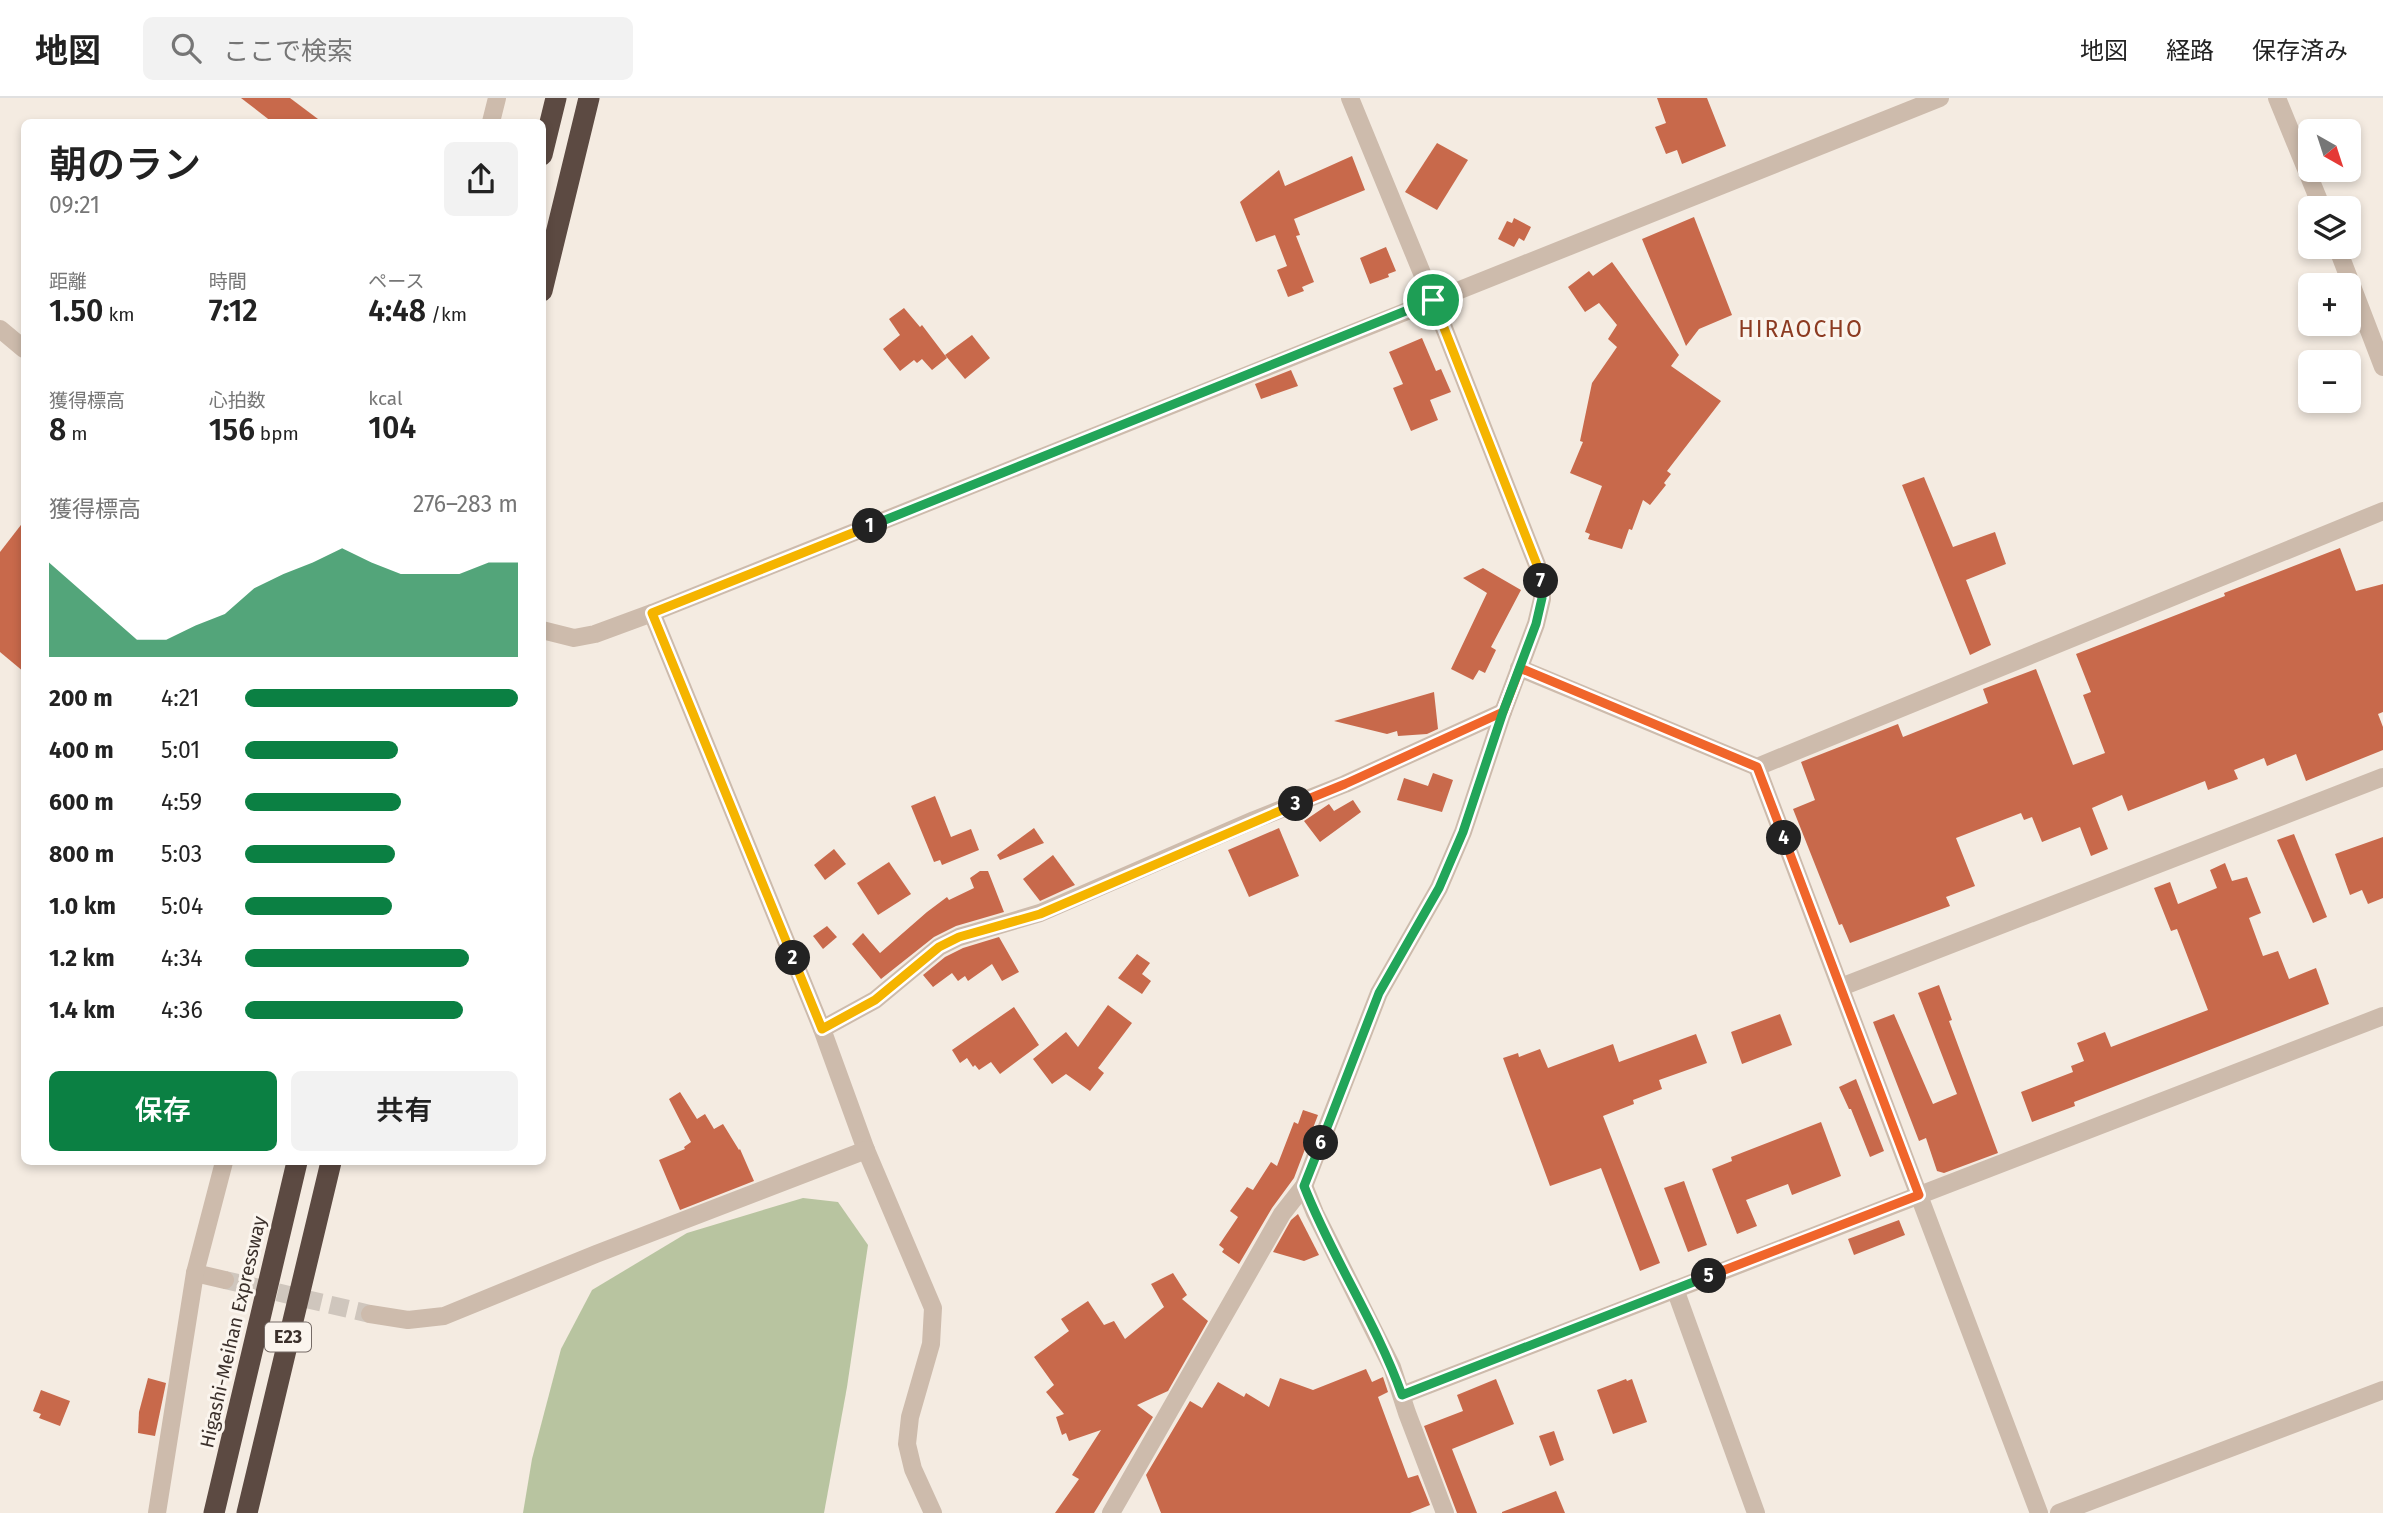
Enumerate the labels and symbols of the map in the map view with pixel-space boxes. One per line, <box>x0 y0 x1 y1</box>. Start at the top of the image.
north arrow <box>2298 119 2361 182</box>
pin <box>1403 270 1463 330</box>
district label: HIRAOCHO <box>1738 315 1864 343</box>
pin: 1 <box>852 508 888 544</box>
pin: 7 <box>1524 564 1558 598</box>
pin: 3 <box>1278 786 1314 822</box>
pin: 4 <box>1766 820 1802 856</box>
pin: 2 <box>776 940 810 976</box>
pin: 6 <box>1304 1126 1338 1160</box>
street label: Higashi-Meihan Expressway <box>195 1213 271 1450</box>
pin: 5 <box>1692 1258 1726 1294</box>
road number: E23 <box>265 1322 311 1352</box>

